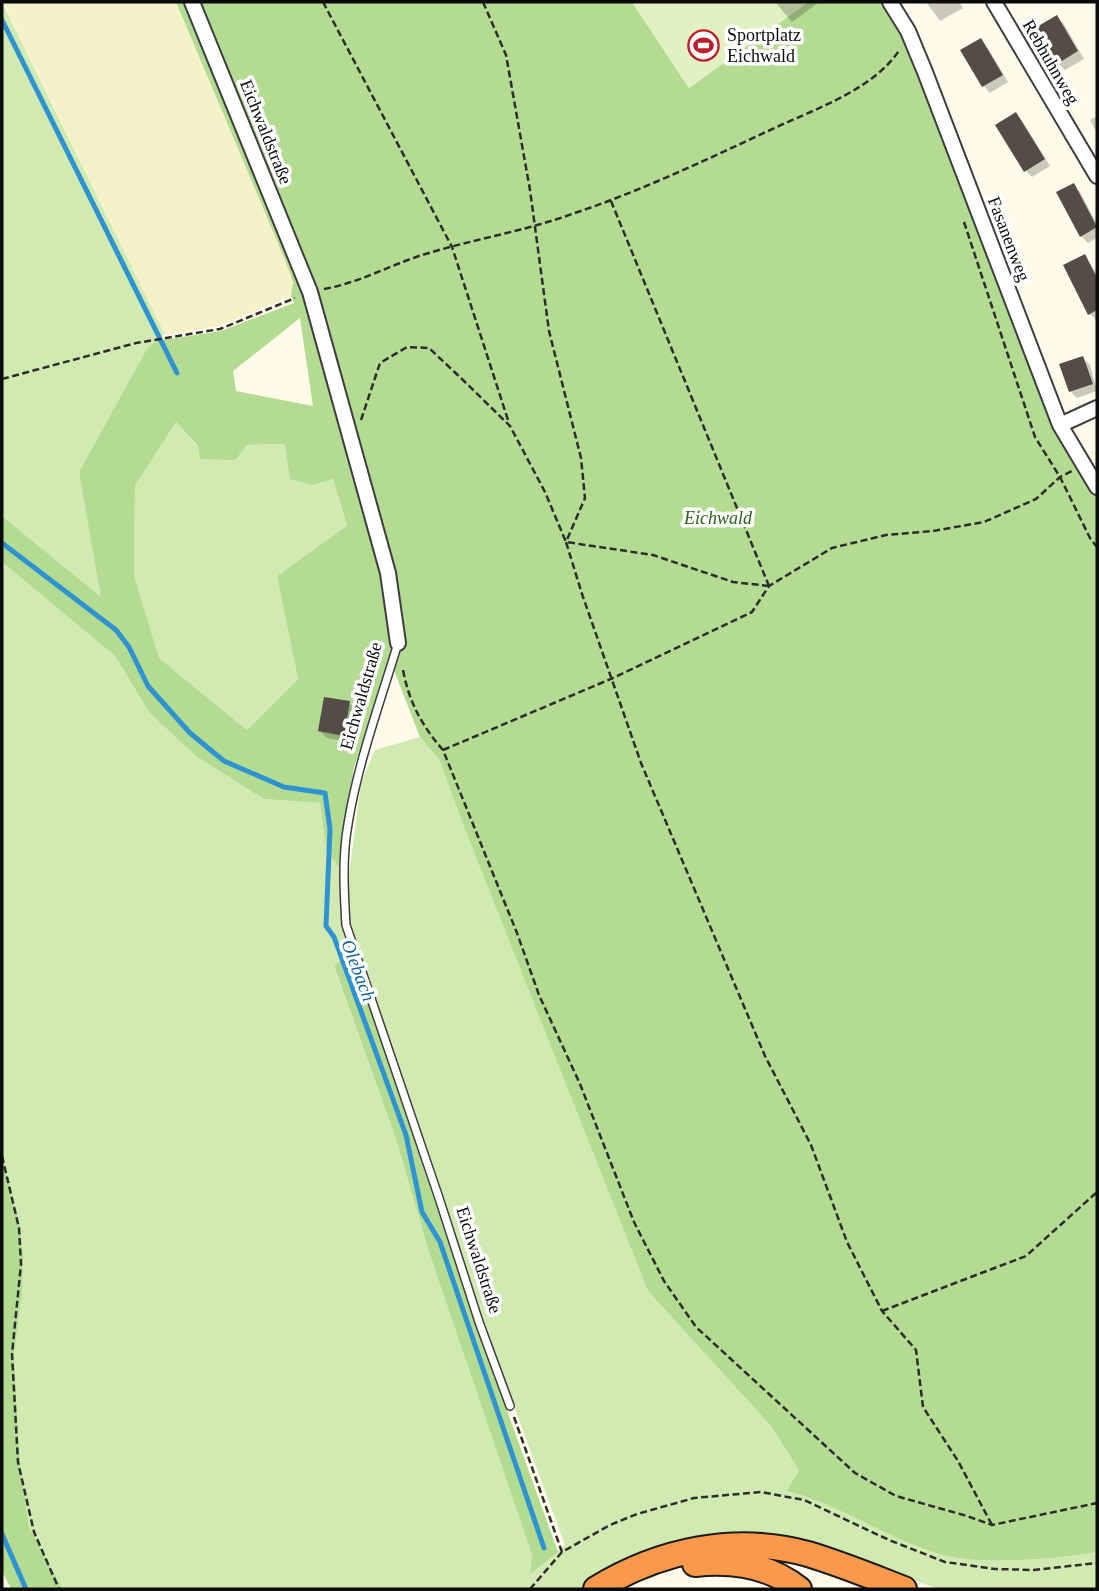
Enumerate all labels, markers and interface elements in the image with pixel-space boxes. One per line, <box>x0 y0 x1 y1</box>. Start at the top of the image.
street label: Rebhuhnweg <box>1019 16 1083 108</box>
place label: Sportplatz Eichwald <box>727 25 801 66</box>
sports icon: Sportplatz Eichwald <box>687 28 721 62</box>
street label: Eichwaldstraße <box>236 77 296 187</box>
street label: Fasanenweg <box>984 194 1034 284</box>
park label: Eichwald <box>683 508 753 528</box>
street label: Eichwaldstraße <box>336 640 386 752</box>
water label: Olebach <box>337 936 380 1004</box>
street label: Eichwaldstraße <box>452 1204 506 1316</box>

